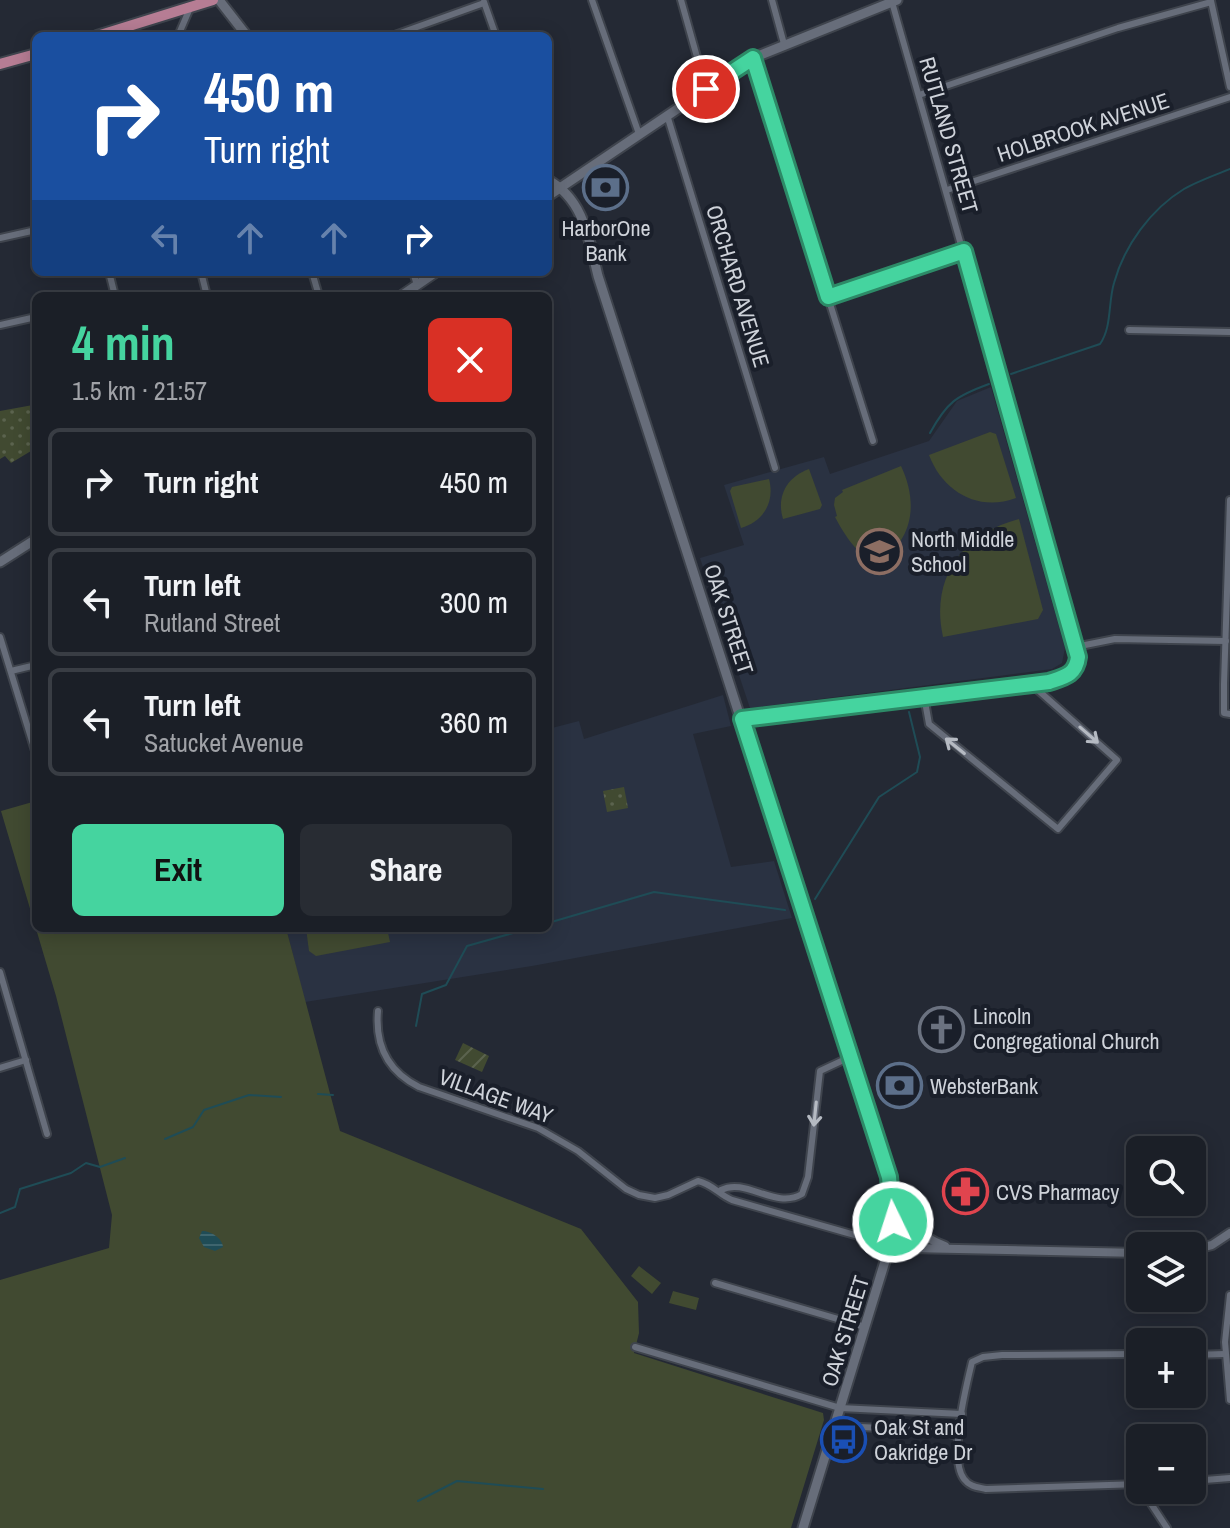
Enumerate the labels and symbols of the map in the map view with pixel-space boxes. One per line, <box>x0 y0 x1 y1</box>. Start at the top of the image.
street label: RUTLAND STREET <box>912 53 986 217</box>
pin <box>672 55 740 123</box>
street label: HOLBROOK AVENUE <box>993 85 1173 169</box>
bank icon: HarborOne Bank <box>582 163 630 211</box>
street label: ORCHARD AVENUE <box>699 201 777 371</box>
place label: HarborOne Bank <box>561 213 651 268</box>
place label: North Middle School <box>911 524 1014 579</box>
school or university icon: North Middle School <box>856 528 904 576</box>
street label: OAK STREET <box>697 560 761 678</box>
one-way arrow <box>1079 726 1099 744</box>
one-way arrow <box>946 737 966 755</box>
place label: Lincoln Congregational Church <box>973 1001 1160 1056</box>
church icon: Lincoln Congregational Church <box>918 1005 966 1053</box>
street label: VILLAGE WAY <box>435 1061 557 1131</box>
bank icon: WebsterBank <box>875 1062 923 1110</box>
place label: WebsterBank <box>930 1071 1039 1101</box>
one-way arrow <box>807 1100 822 1127</box>
pharmacy icon: CVS Pharmacy <box>941 1168 989 1216</box>
place label: CVS Pharmacy <box>996 1177 1119 1207</box>
position arrow <box>851 1180 935 1264</box>
street label: OAK STREET <box>814 1272 876 1390</box>
place label: Oak St and Oakridge Dr <box>874 1412 972 1467</box>
bus stop icon: Oak St and Oakridge Dr <box>819 1416 867 1464</box>

